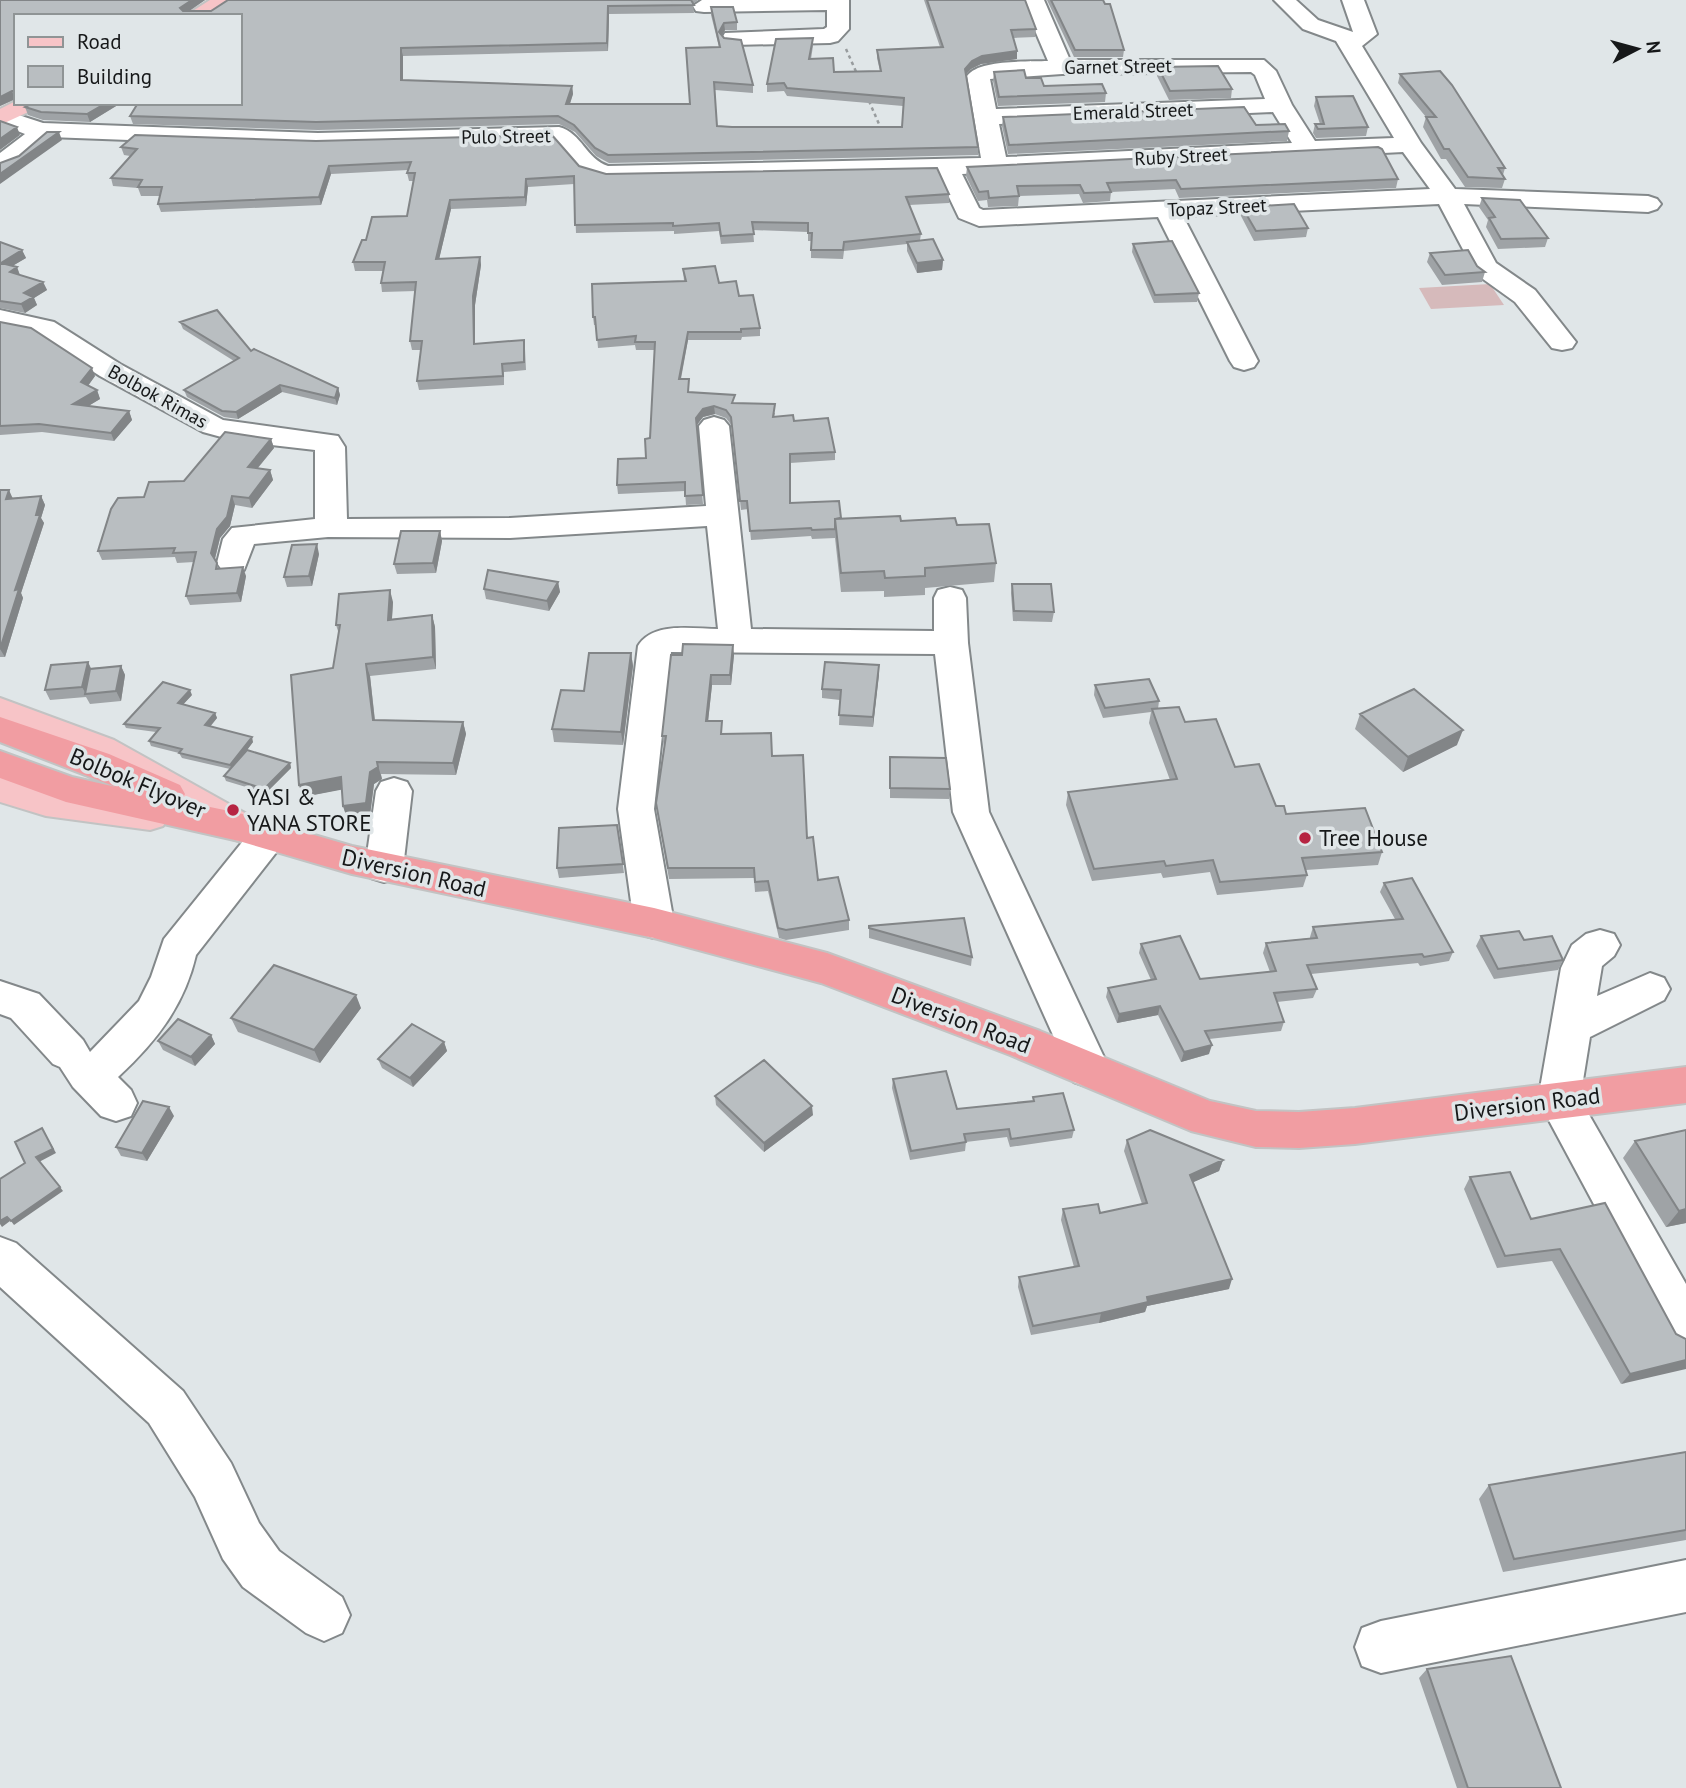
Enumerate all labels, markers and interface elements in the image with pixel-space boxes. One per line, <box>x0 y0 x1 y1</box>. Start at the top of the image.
legend <box>14 14 242 105</box>
north arrow <box>1602 14 1672 84</box>
text: Road <box>77 28 121 55</box>
text: N <box>1641 40 1666 55</box>
street label: Garnet Street <box>1064 53 1173 79</box>
text: Building <box>77 63 152 90</box>
street label: Emerald Street <box>1072 97 1194 125</box>
street label: Pulo Street <box>461 123 552 149</box>
street label: Ruby Street <box>1134 142 1229 170</box>
street label: Topaz Street <box>1167 192 1268 222</box>
street label: Bolbok Rimas <box>104 359 212 433</box>
street label: Bolbok Flyover <box>66 741 211 824</box>
place label: YASI & YANA STORE <box>247 782 371 837</box>
marker: YASI & YANA STORE <box>225 802 241 818</box>
place label: Tree House <box>1319 823 1428 852</box>
marker: Tree House <box>1297 830 1313 846</box>
street label: Diversion Road <box>339 842 489 903</box>
street label: Diversion Road <box>887 980 1035 1059</box>
street label: Diversion Road <box>1452 1080 1602 1127</box>

